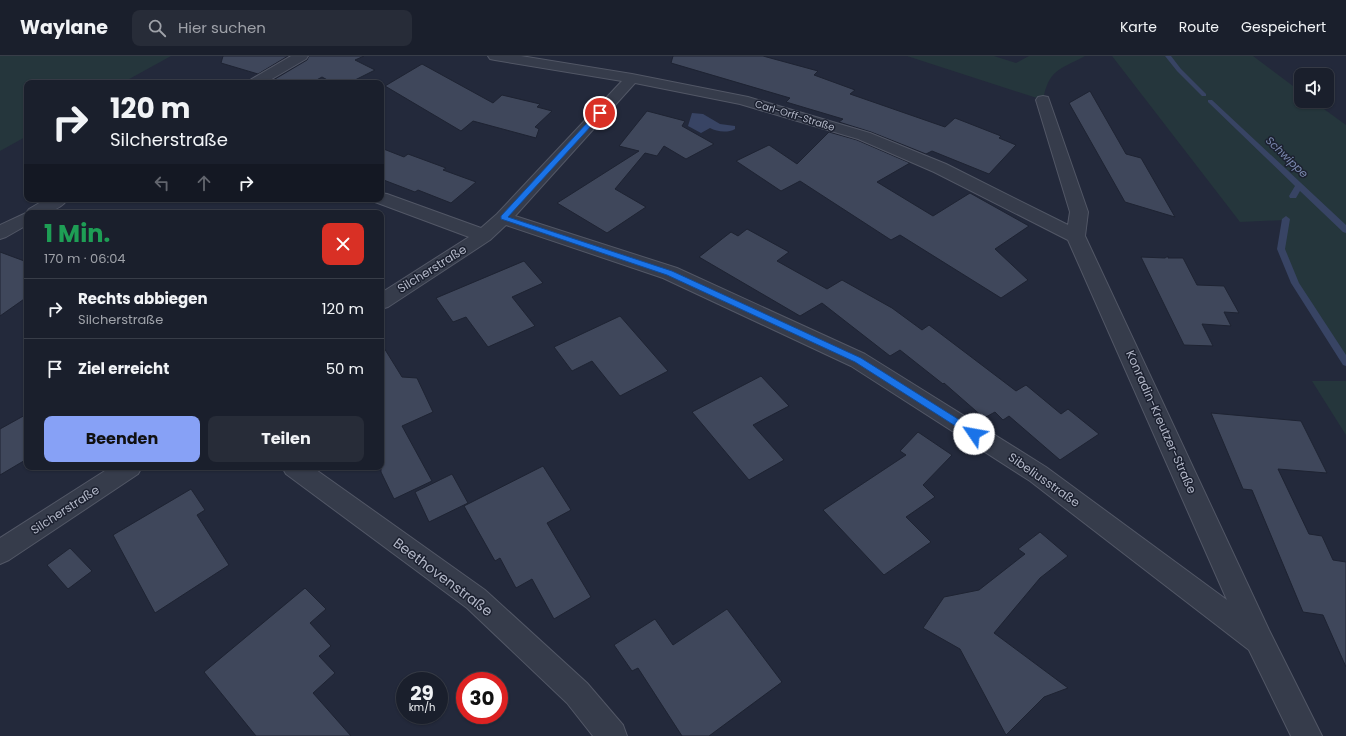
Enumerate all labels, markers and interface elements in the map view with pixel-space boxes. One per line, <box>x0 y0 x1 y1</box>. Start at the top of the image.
search box <box>132 10 412 46</box>
text: Waylane <box>20 14 108 41</box>
icon: search <box>146 17 168 39</box>
text: Hier suchen <box>178 17 266 38</box>
text: Karte <box>1120 17 1157 37</box>
text: Route <box>1179 17 1219 37</box>
text: Gespeichert <box>1241 17 1326 37</box>
map controls <box>1294 68 1334 108</box>
button: sound <box>1294 68 1334 108</box>
text: 120 m <box>110 89 190 128</box>
icon: right <box>44 96 96 148</box>
pin <box>583 96 617 130</box>
street label: Carl-Orff-Straße <box>753 96 837 135</box>
icon: arrive <box>589 102 611 124</box>
text: Silcherstraße <box>110 127 228 152</box>
water label: Schwippe <box>1262 133 1312 181</box>
icon: left <box>151 172 173 194</box>
icon: ahead <box>193 172 215 194</box>
icon: right <box>235 172 257 194</box>
text: 1 Min. <box>44 217 110 250</box>
button: close <box>322 223 364 265</box>
street label: Silcherstraße <box>394 241 470 297</box>
text: 170 m · 06:04 <box>44 249 126 268</box>
text: Rechts abbiegen <box>78 288 208 309</box>
icon: right <box>44 298 66 320</box>
text: 120 m <box>322 298 364 319</box>
text: Silcherstraße <box>78 310 163 329</box>
street label: Konradin-Kreutzer-Straße <box>1122 347 1201 496</box>
icon: arrive <box>44 358 66 380</box>
text: Ziel erreicht <box>78 358 169 379</box>
text: 50 m <box>326 358 364 379</box>
position arrow <box>953 413 995 455</box>
button: Beenden <box>44 416 200 462</box>
button: Teilen <box>208 416 364 462</box>
street label: Sibeliusstraße <box>1005 448 1084 511</box>
street label: Silcherstraße <box>27 481 102 538</box>
street label: Beethovenstraße <box>389 533 497 621</box>
speed limit sign: 30 <box>456 672 508 724</box>
text: 29 <box>410 679 434 707</box>
text: km/h <box>409 700 435 715</box>

